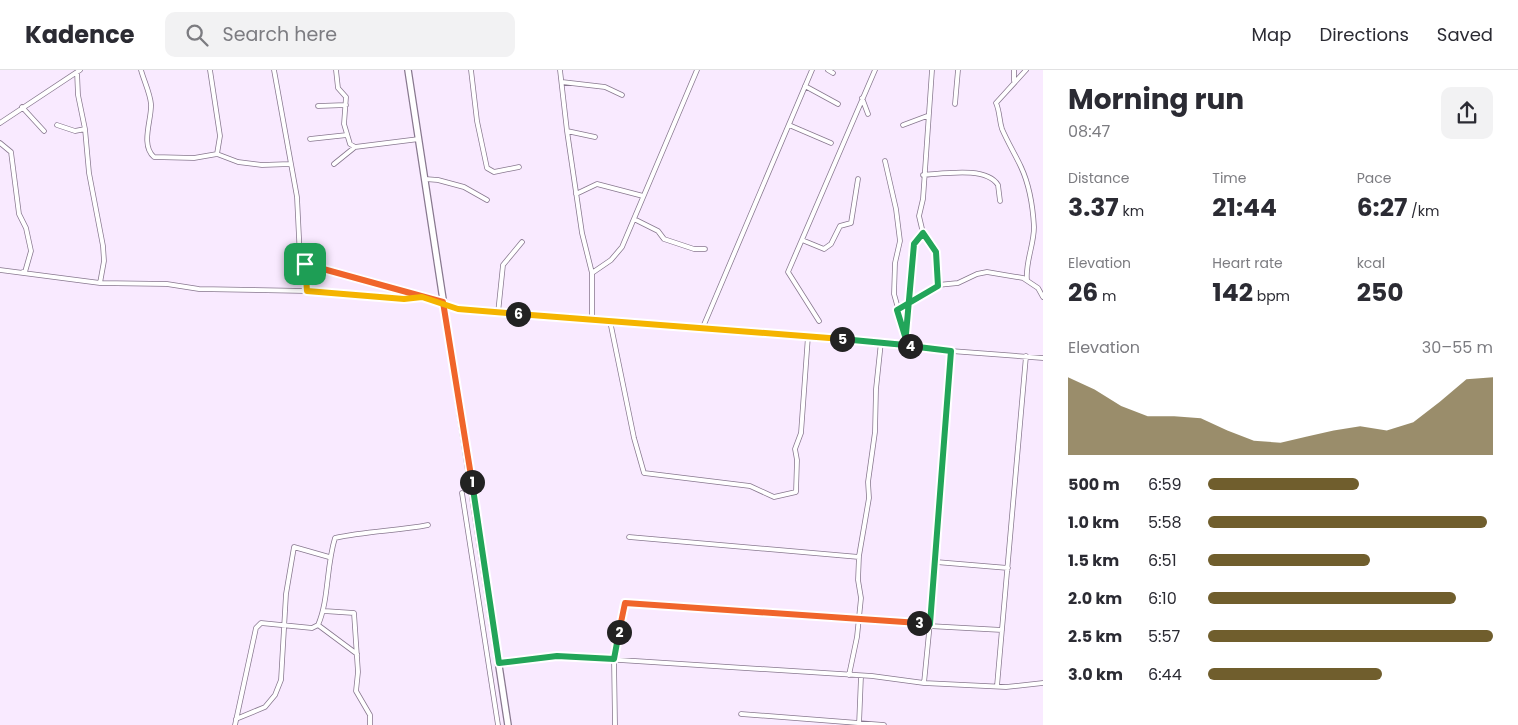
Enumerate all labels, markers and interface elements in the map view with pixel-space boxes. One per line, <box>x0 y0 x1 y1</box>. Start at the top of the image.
search box <box>165 12 515 57</box>
text: Kadence <box>25 18 135 51</box>
icon: search <box>183 21 211 49</box>
text: Search here <box>223 21 337 48</box>
text: Map <box>1252 22 1291 47</box>
text: Directions <box>1319 22 1409 47</box>
text: Saved <box>1437 22 1493 47</box>
text: Morning run <box>1068 80 1244 119</box>
button: share <box>1441 87 1493 139</box>
text: 08:47 <box>1068 120 1110 143</box>
text: Distance <box>1068 168 1129 188</box>
text: Time <box>1212 168 1246 188</box>
text: Pace <box>1357 168 1391 188</box>
text: 3.37 <box>1068 190 1119 225</box>
text: 21:44 <box>1212 190 1277 225</box>
text: 6:27 <box>1357 190 1407 225</box>
text: km <box>1119 201 1144 221</box>
text: /km <box>1407 201 1439 221</box>
pin <box>284 243 326 285</box>
icon: arrive <box>291 250 319 278</box>
text: Elevation <box>1068 253 1131 273</box>
text: Heart rate <box>1212 253 1283 273</box>
text: kcal <box>1357 253 1385 273</box>
text: 26 <box>1068 275 1098 310</box>
text: 142 <box>1212 275 1253 310</box>
text: 250 <box>1357 275 1403 310</box>
text: m <box>1098 286 1116 306</box>
text: bpm <box>1253 286 1290 306</box>
pin: 6 <box>506 302 530 326</box>
text: 6 <box>514 304 523 324</box>
pin: 5 <box>830 326 854 352</box>
text: 5 <box>838 329 847 349</box>
pin: 4 <box>898 334 922 358</box>
text: 4 <box>906 336 915 356</box>
text: Elevation <box>1068 336 1140 359</box>
text: 30–55 m <box>1422 336 1493 359</box>
pin: 1 <box>460 470 484 494</box>
text: 1 <box>470 472 475 492</box>
text: 500 m <box>1068 473 1120 496</box>
text: 6:59 <box>1148 473 1182 496</box>
text: 1.0 km <box>1068 511 1119 534</box>
text: 5:58 <box>1148 511 1182 534</box>
text: 1.5 km <box>1068 549 1119 572</box>
text: 6:51 <box>1148 549 1177 572</box>
text: 2.0 km <box>1068 587 1122 610</box>
text: 6:10 <box>1148 587 1177 610</box>
pin: 3 <box>906 610 932 636</box>
text: 3 <box>915 613 924 633</box>
pin: 2 <box>606 620 632 644</box>
text: 2 <box>616 622 624 642</box>
text: 2.5 km <box>1068 625 1122 648</box>
text: 5:57 <box>1148 625 1180 648</box>
text: 3.0 km <box>1068 663 1123 686</box>
text: 6:44 <box>1148 663 1182 686</box>

